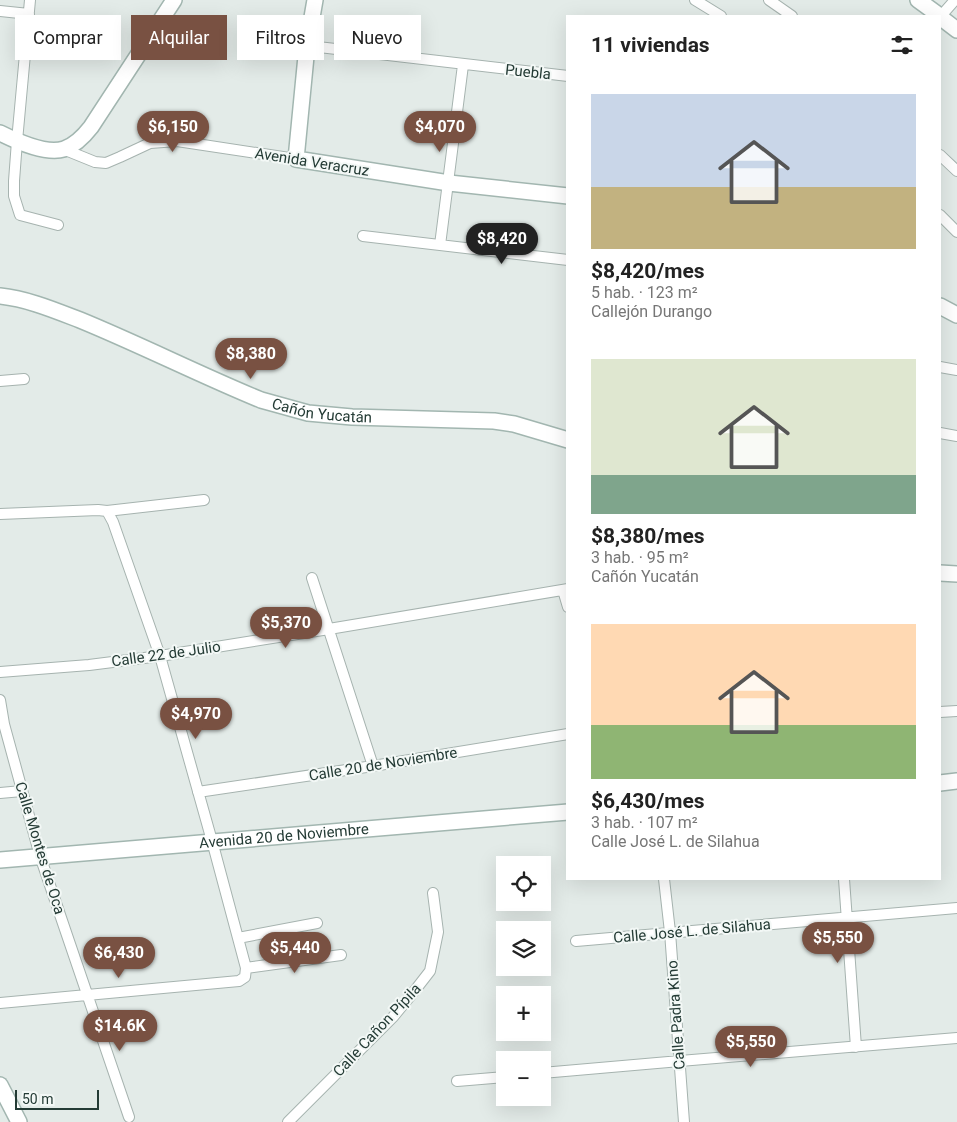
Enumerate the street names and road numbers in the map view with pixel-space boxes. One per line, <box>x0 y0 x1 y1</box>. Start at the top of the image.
street label: Puebla <box>504 61 552 83</box>
street label: Avenida Veracruz <box>254 144 370 180</box>
street label: Cañón Yucatán <box>270 394 372 427</box>
street label: Calle 22 de Julio <box>110 637 222 671</box>
street label: Calle 20 de Noviembre <box>307 743 459 785</box>
street label: Calle Montes de Oca <box>11 780 69 916</box>
street label: Avenida 20 de Noviembre <box>198 820 370 852</box>
street label: Calle José L. de Silahua <box>612 915 772 947</box>
street label: Calle Padra Kino <box>663 960 689 1070</box>
street label: Calle Cañon Pípila <box>329 980 425 1080</box>

